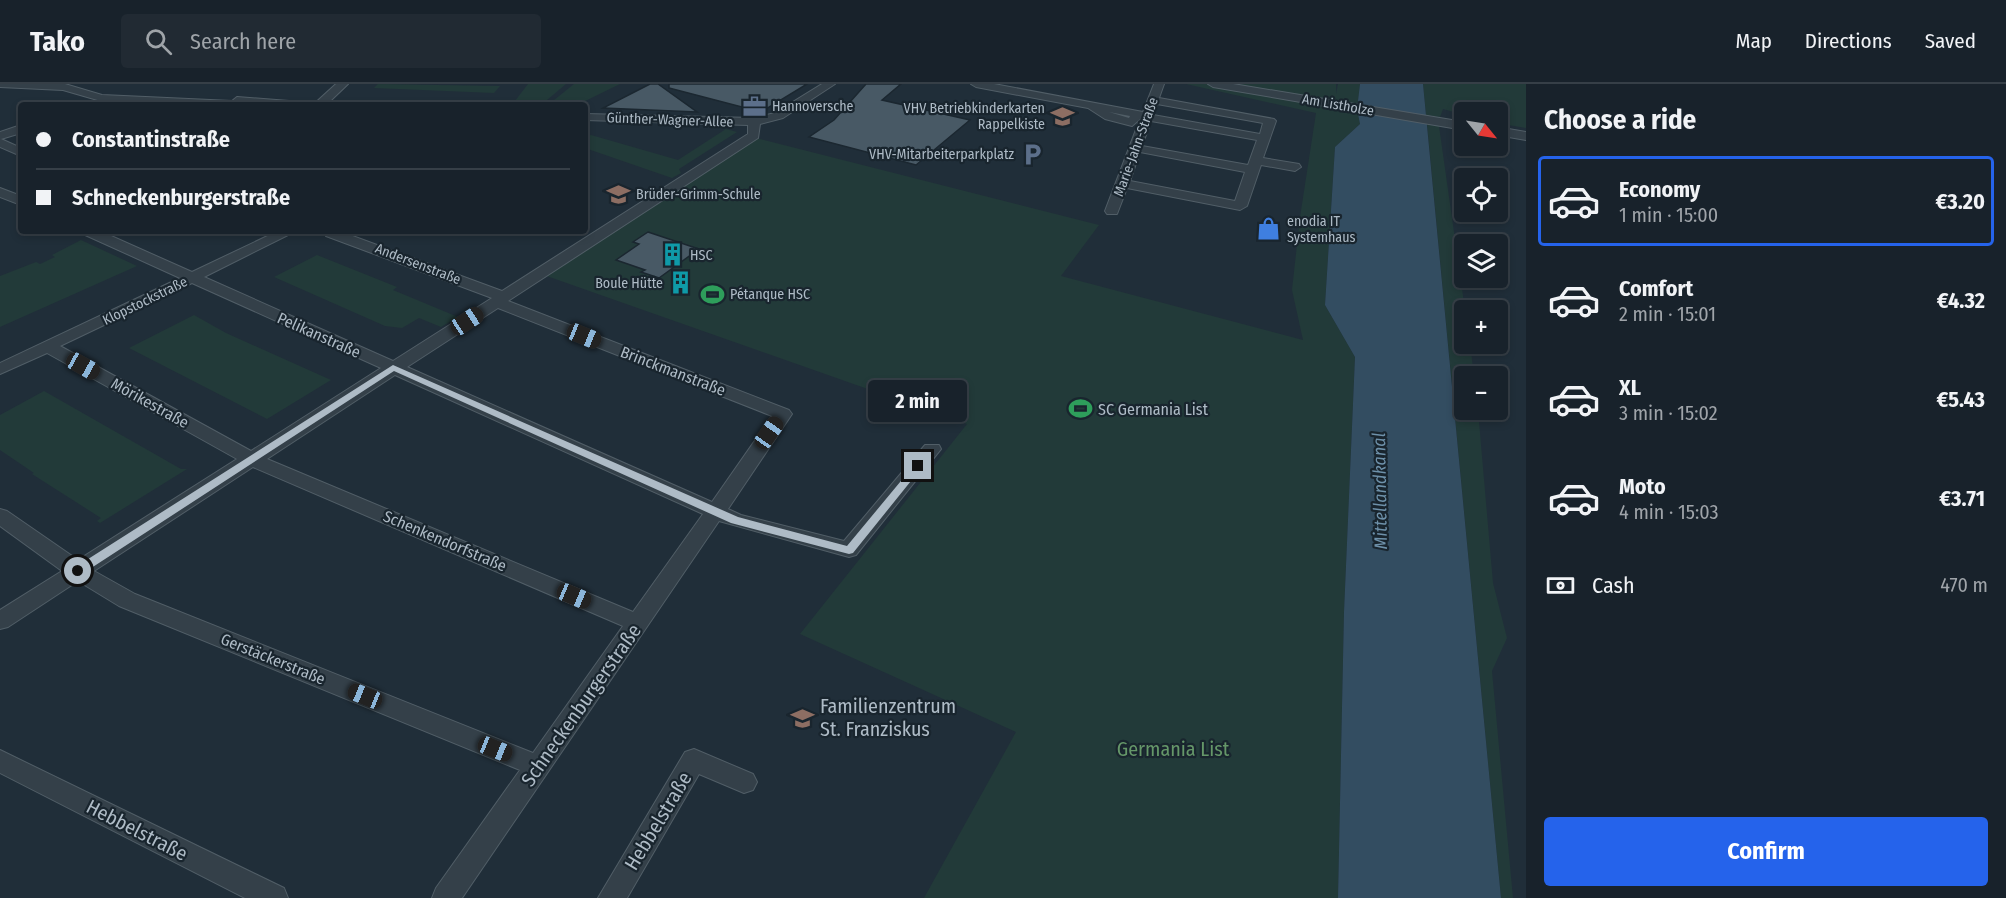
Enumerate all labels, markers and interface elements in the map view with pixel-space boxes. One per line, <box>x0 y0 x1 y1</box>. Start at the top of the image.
search box <box>121 14 541 68</box>
text: Tako <box>30 25 85 58</box>
icon: search <box>142 25 175 58</box>
text: Search here <box>190 28 296 55</box>
text: Map <box>1735 28 1772 54</box>
text: Directions <box>1805 28 1892 54</box>
text: Saved <box>1925 28 1976 54</box>
street label: Am Listholze <box>1301 90 1375 120</box>
office icon: Hannoversche <box>741 93 767 119</box>
street label: Marie-Jahn-Straße <box>1110 95 1162 199</box>
place label: Hannoversche <box>772 98 854 115</box>
place label: VHV Betriebkinderkarten Rappelkiste <box>904 100 1045 133</box>
north arrow <box>1454 102 1508 156</box>
map controls <box>1454 102 1508 420</box>
school or university icon: VHV Betriebkinderkarten Rappelkiste <box>1050 103 1076 129</box>
text: Choose a ride <box>1544 104 1696 136</box>
street label: Günther-Wagner-Allee <box>606 109 734 131</box>
text: Constantinstraße <box>72 126 230 153</box>
parking icon: VHV-Mitarbeiterparkplatz <box>1019 141 1045 167</box>
place label: VHV-Mitarbeiterparkplatz <box>869 146 1014 163</box>
button: locate <box>1454 168 1508 222</box>
icon: car <box>1547 174 1601 228</box>
text: Economy <box>1619 176 1700 203</box>
school or university icon: Brüder-Grimm-Schule <box>605 181 631 207</box>
text: Schneckenburgerstraße <box>72 184 290 211</box>
place label: Brüder-Grimm-Schule <box>636 186 761 203</box>
text: €3.20 <box>1936 188 1985 215</box>
text: 1 min · 15:00 <box>1619 203 1718 227</box>
place label: enodia IT Systemhaus <box>1287 213 1356 246</box>
shop icon: enodia IT Systemhaus <box>1256 216 1282 242</box>
button: layers <box>1454 234 1508 288</box>
street label: Andersenstraße <box>373 240 463 288</box>
building icon: HSC <box>659 242 685 268</box>
place label: HSC <box>690 247 713 264</box>
building icon: Boule Hütte <box>668 270 694 296</box>
street label: Klopstockstraße <box>100 273 190 329</box>
icon: car <box>1547 273 1601 327</box>
place label: Boule Hütte <box>595 275 663 292</box>
text: Comfort <box>1619 275 1693 302</box>
sports icon: Pétanque HSC <box>699 281 725 307</box>
place label: Pétanque HSC <box>730 286 810 303</box>
text: €4.32 <box>1937 287 1985 314</box>
button: + <box>1454 300 1508 354</box>
text: 2 min · 15:01 <box>1619 302 1716 326</box>
car <box>447 304 487 338</box>
street label: Pelikanstraße <box>274 308 364 362</box>
car <box>564 321 604 351</box>
street label: Brinckmanstraße <box>618 342 728 400</box>
car <box>63 349 103 383</box>
button: − <box>1454 366 1508 420</box>
icon: car <box>1547 372 1601 426</box>
street label: Mörikestraße <box>108 374 192 432</box>
text: XL <box>1619 374 1641 401</box>
callout: 2 min <box>868 379 968 421</box>
text: €5.43 <box>1936 386 1985 413</box>
text: 2 min <box>895 389 940 413</box>
sports icon: SC Germania List <box>1067 396 1093 422</box>
place label: SC Germania List <box>1098 400 1209 419</box>
text: 3 min · 15:02 <box>1619 401 1718 425</box>
car <box>751 413 787 453</box>
water label: Mittellandkanal <box>1368 432 1392 549</box>
route end <box>904 452 931 479</box>
icon: car <box>1547 471 1601 525</box>
text: Moto <box>1619 473 1666 500</box>
text: €3.71 <box>1939 485 1985 512</box>
text: 4 min · 15:03 <box>1619 500 1718 524</box>
street label: Schenkendorfstraße <box>380 506 510 576</box>
route start <box>64 557 91 584</box>
icon: cash <box>1544 569 1577 602</box>
text: Cash <box>1592 572 1635 599</box>
text: 470 m <box>1940 573 1988 597</box>
car <box>554 581 594 611</box>
street label: Schneckenburgerstraße <box>516 619 646 791</box>
street label: Gerstäckerstraße <box>218 629 328 689</box>
car <box>345 681 385 711</box>
place label: Familienzentrum St. Franziskus <box>820 694 956 741</box>
school or university icon: Familienzentrum St. Franziskus <box>789 705 815 731</box>
car <box>475 734 515 764</box>
park label: Germania List <box>1117 737 1230 761</box>
street label: Hebbelstraße <box>619 768 697 874</box>
street label: Hebbelstraße <box>82 794 192 866</box>
button: Confirm <box>1544 817 1988 886</box>

